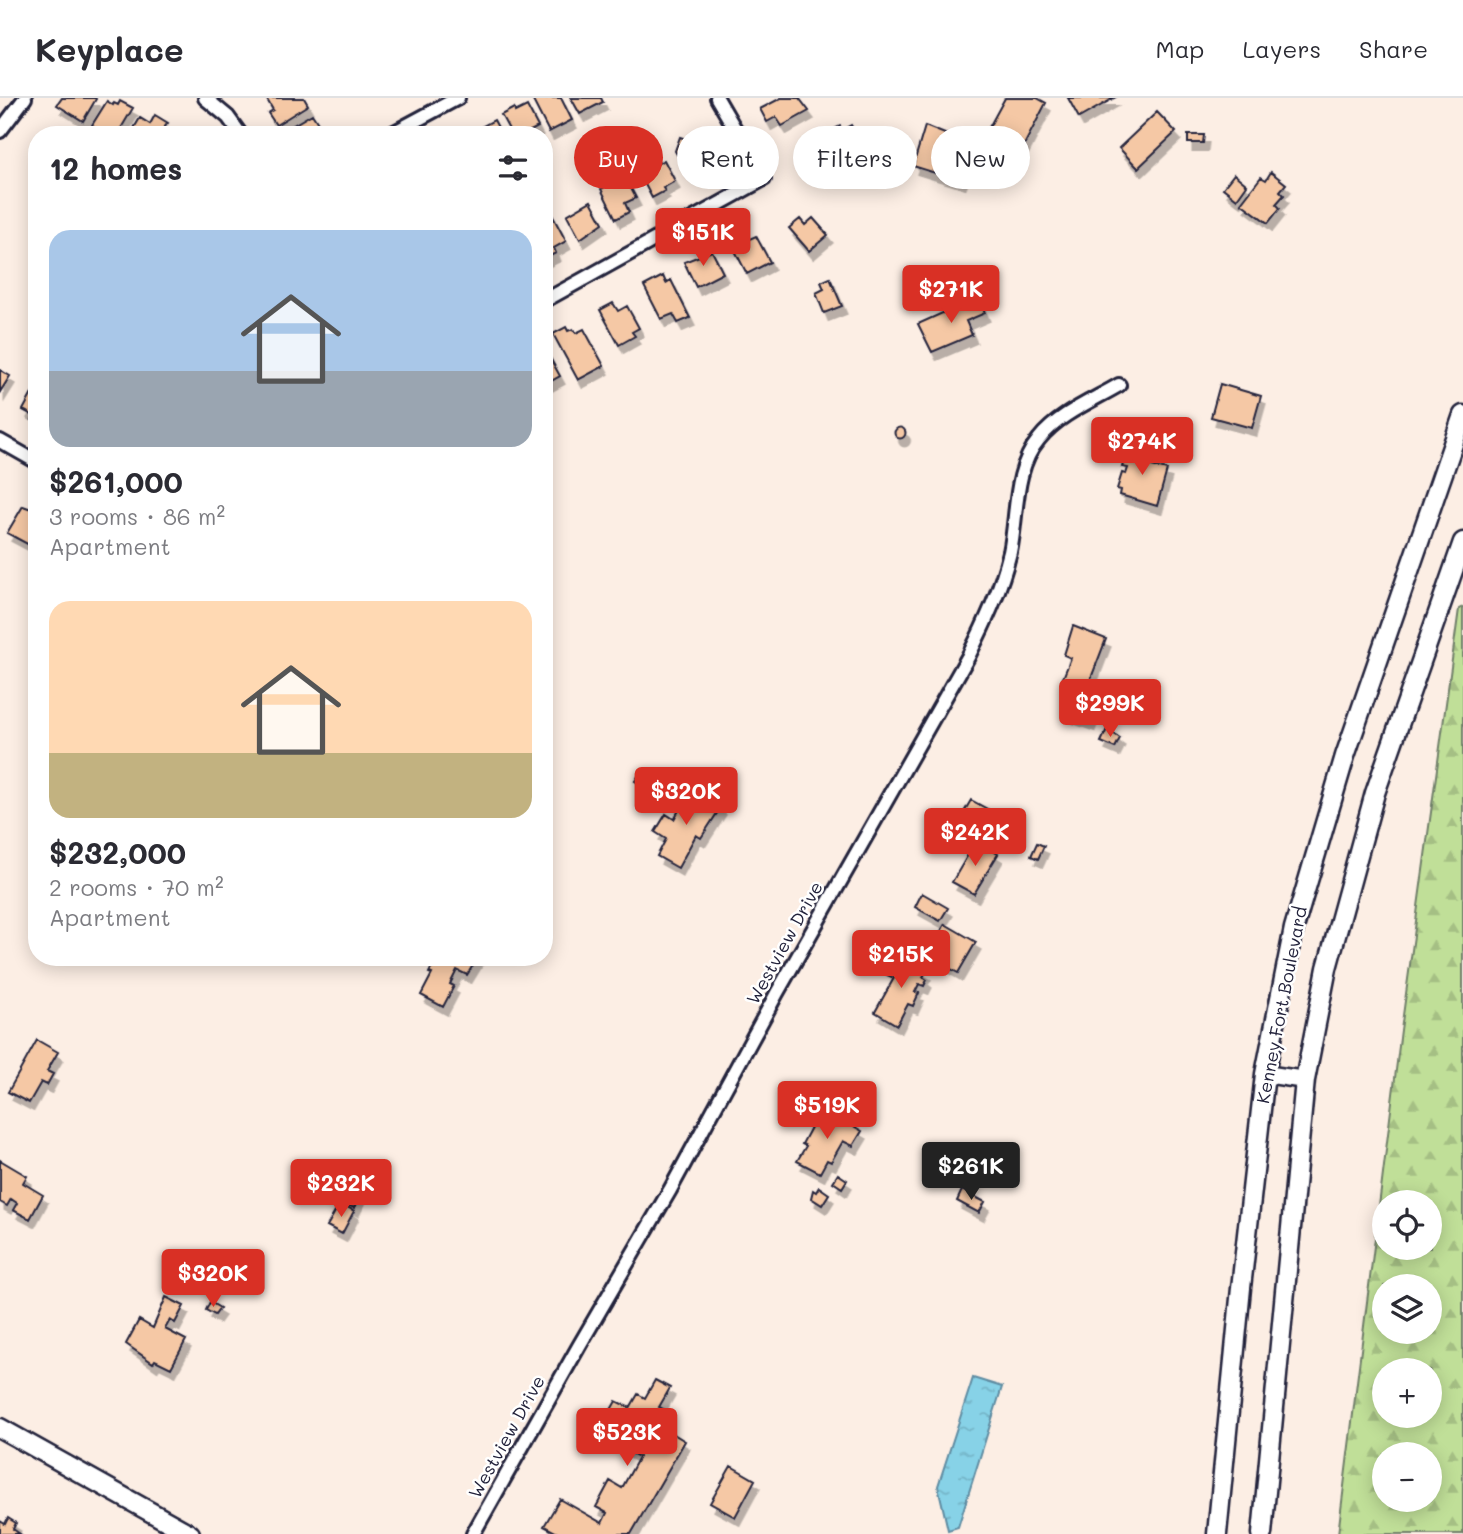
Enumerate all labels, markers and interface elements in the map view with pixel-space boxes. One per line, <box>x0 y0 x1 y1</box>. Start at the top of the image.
text: Keyplace <box>35 27 184 70</box>
text: Map <box>1156 33 1204 64</box>
text: Layers <box>1242 33 1321 64</box>
text: Share <box>1359 33 1428 64</box>
chip: Buy <box>574 126 663 189</box>
chip: Rent <box>677 126 779 189</box>
chip: Filters <box>793 126 917 189</box>
chip: New <box>931 126 1030 189</box>
text: 12 homes <box>49 148 182 188</box>
icon: filters <box>494 149 532 187</box>
pin: $151K <box>654 208 752 268</box>
text: $151K <box>671 216 735 246</box>
pin: $271K <box>902 266 1000 325</box>
text: $271K <box>918 273 984 303</box>
icon: home <box>228 276 354 402</box>
pin: $274K <box>1093 418 1191 477</box>
text: $274K <box>1107 425 1177 455</box>
text: $261,000 <box>49 461 183 501</box>
text: 3 rooms · 86 m² <box>49 501 225 531</box>
text: Apartment <box>49 531 171 561</box>
icon: home <box>228 647 354 773</box>
pin: $299K <box>1061 680 1159 739</box>
text: $299K <box>1075 687 1145 717</box>
pin: $320K <box>637 768 735 827</box>
text: $320K <box>651 775 721 805</box>
pin: $242K <box>926 808 1024 868</box>
text: $242K <box>940 816 1010 846</box>
text: $232,000 <box>49 832 186 872</box>
text: 2 rooms · 70 m² <box>49 872 224 902</box>
street label: Westview Drive <box>740 877 828 1008</box>
text: Apartment <box>49 902 171 932</box>
street label: Kenney Fort Boulevard <box>1250 904 1312 1105</box>
pin: $215K <box>852 930 950 990</box>
text: $215K <box>868 938 934 968</box>
pin: $519K <box>778 1082 876 1141</box>
text: $519K <box>794 1089 860 1119</box>
pin: $261K <box>922 1142 1020 1202</box>
text: $261K <box>938 1150 1004 1180</box>
pin: $232K <box>292 1160 390 1219</box>
text: $232K <box>307 1167 375 1197</box>
map controls <box>1372 1190 1442 1512</box>
button: locate <box>1372 1190 1442 1260</box>
pin: $320K <box>164 1250 262 1309</box>
text: $320K <box>178 1257 248 1287</box>
button: layers <box>1372 1274 1442 1344</box>
button: + <box>1372 1358 1442 1428</box>
street label: Westview Drive <box>462 1371 550 1502</box>
pin: $523K <box>578 1408 676 1468</box>
text: $523K <box>592 1416 662 1446</box>
button: − <box>1372 1442 1442 1512</box>

